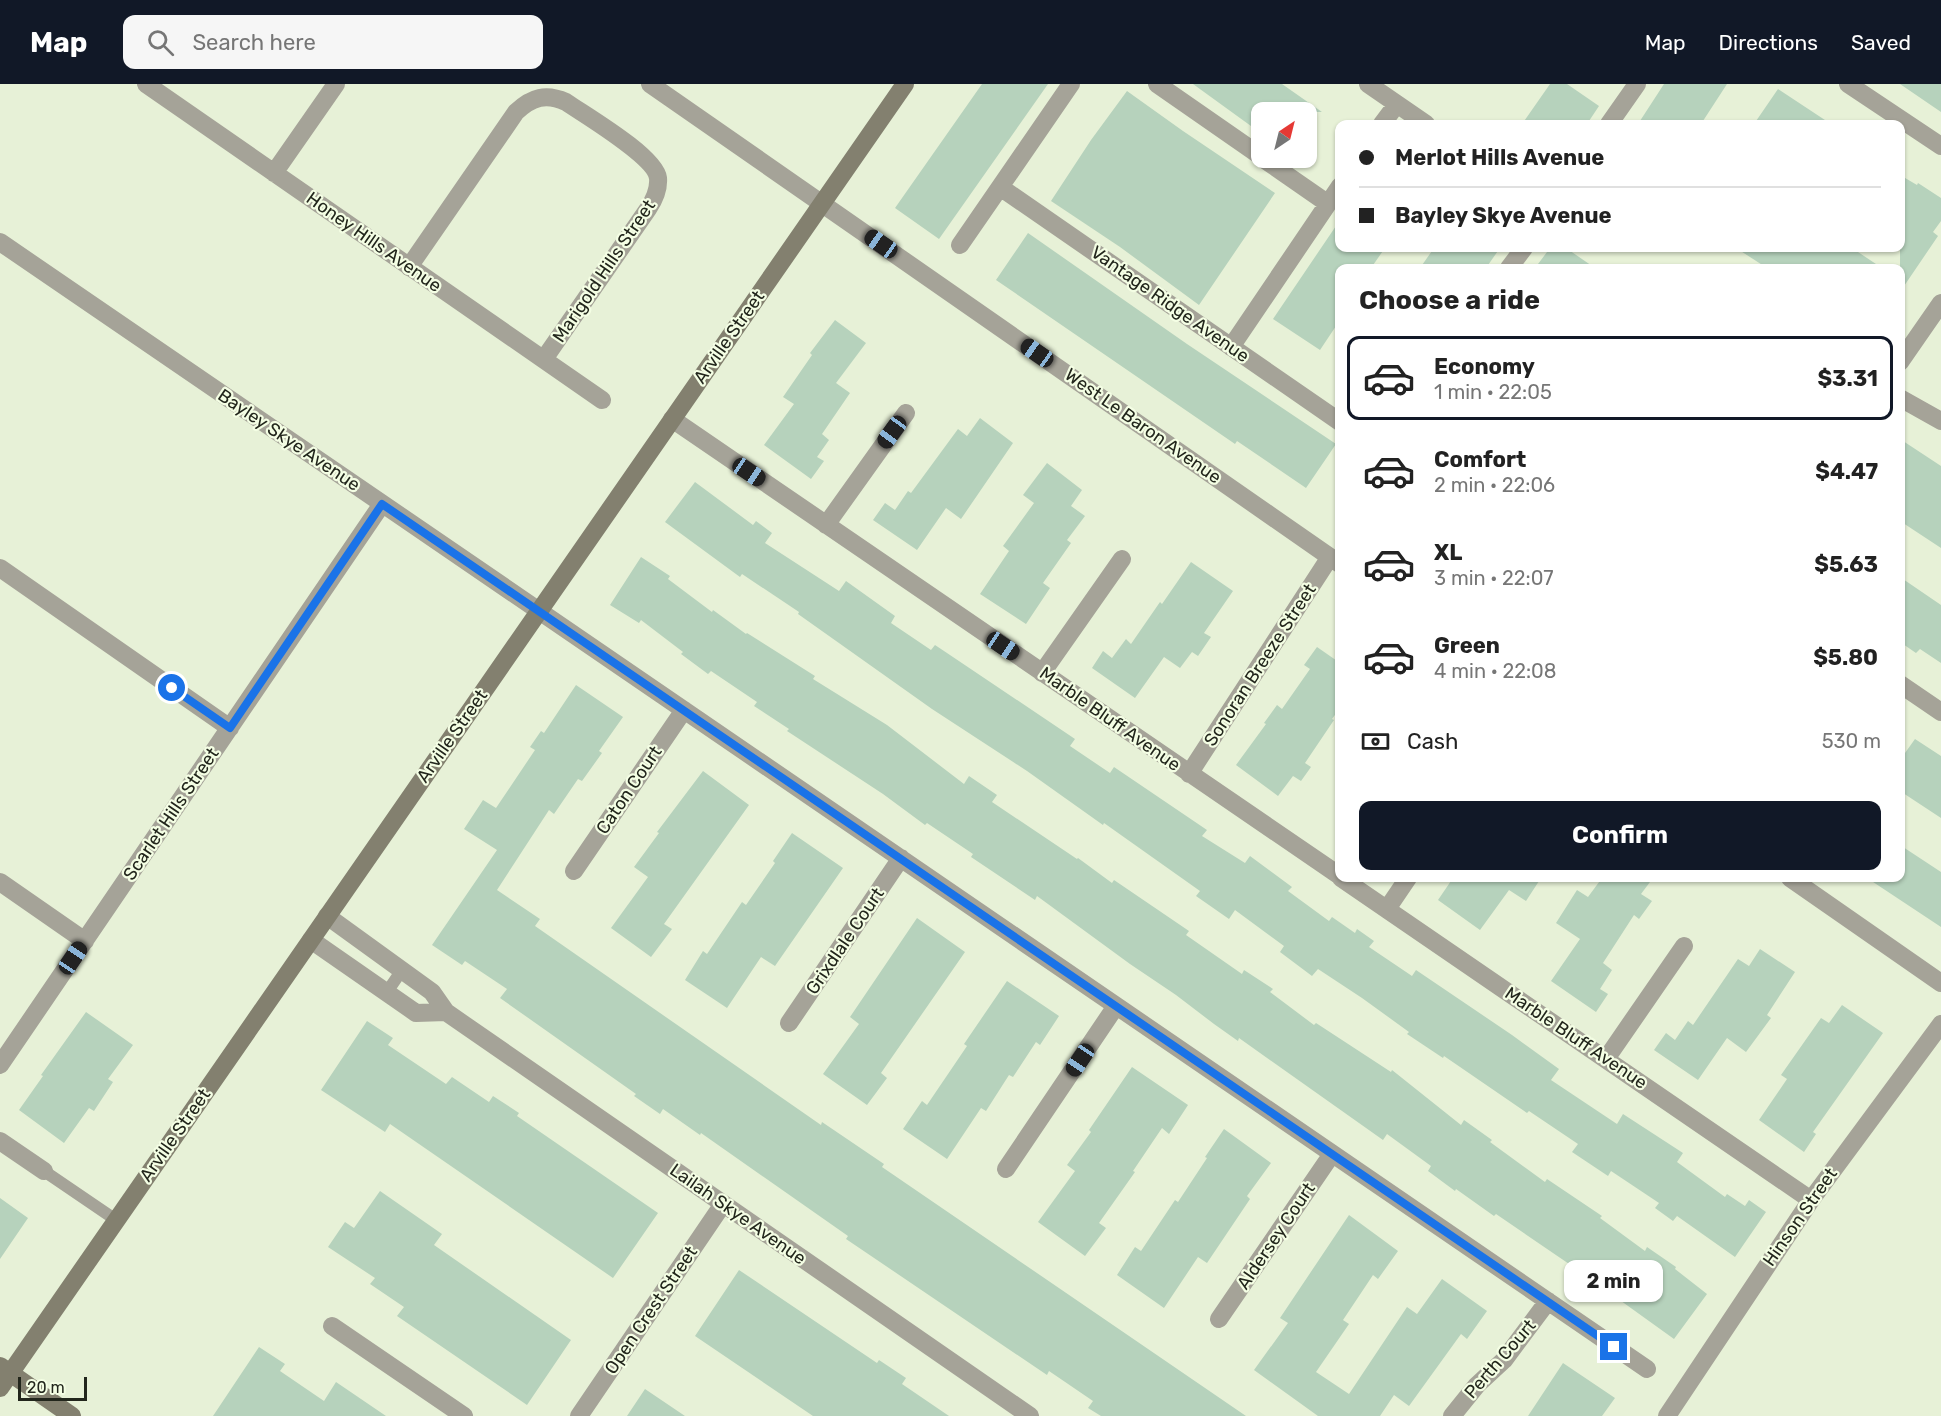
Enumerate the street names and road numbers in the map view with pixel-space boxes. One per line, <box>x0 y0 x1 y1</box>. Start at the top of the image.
street label: Honey Hills Avenue <box>302 187 446 297</box>
street label: Marigold Hills Street <box>548 195 660 347</box>
street label: Vantage Ridge Avenue <box>1087 241 1253 367</box>
street label: Arville Street <box>689 286 769 388</box>
street label: West Le Baron Avenue <box>1061 364 1225 488</box>
street label: Bayley Skye Avenue <box>214 384 364 496</box>
street label: Sonoran Breeze Street <box>1199 580 1321 750</box>
street label: Marble Bluff Avenue <box>1035 662 1185 776</box>
street label: Arville Street <box>412 685 492 787</box>
street label: Caton Court <box>591 742 667 838</box>
street label: Scarlet Hills Street <box>118 743 224 885</box>
street label: Grixdlale Court <box>801 884 889 998</box>
street label: Marble Bluff Avenue <box>1501 982 1651 1094</box>
street label: Arville Street <box>135 1084 215 1186</box>
street label: Lailah Skye Avenue <box>666 1159 810 1269</box>
street label: Hinson Street <box>1758 1164 1842 1270</box>
street label: Aldersey Court <box>1232 1178 1320 1294</box>
street label: Open Crest Street <box>600 1242 702 1378</box>
street label: Perth Court <box>1460 1315 1540 1403</box>

